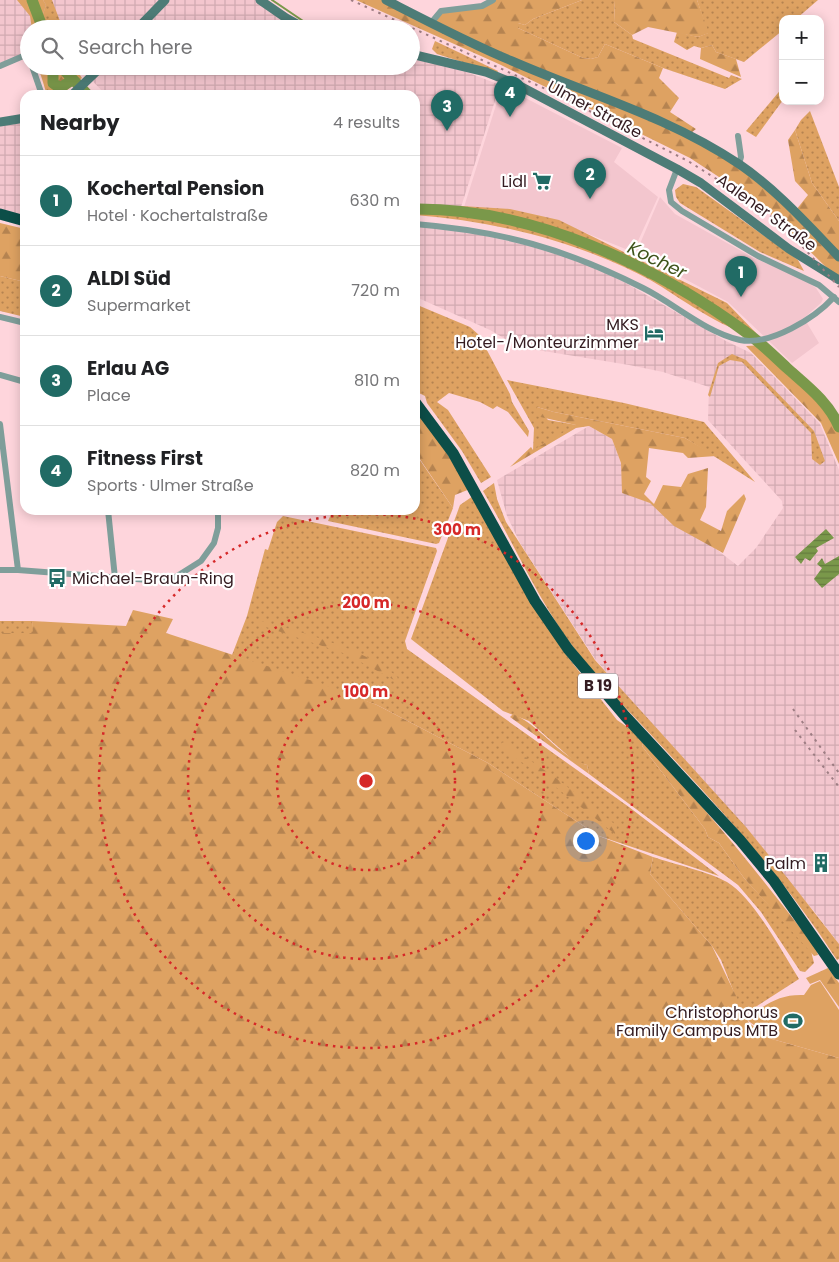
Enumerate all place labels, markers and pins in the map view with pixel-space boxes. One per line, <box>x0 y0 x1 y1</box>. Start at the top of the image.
pin: 4 <box>494 76 526 117</box>
pin: 3 <box>431 90 463 131</box>
pin: 2 <box>574 158 606 199</box>
place label: Lidl <box>501 170 527 193</box>
supermarket icon: Lidl <box>531 170 553 192</box>
pin: 1 <box>725 256 757 297</box>
place label: MKS Hotel-/Monteurzimmer <box>455 313 639 354</box>
hotel icon: MKS Hotel-/Monteurzimmer <box>643 322 665 344</box>
bus stop icon: Michael-Braun-Ring <box>46 567 68 589</box>
place label: Michael-Braun-Ring <box>72 567 234 590</box>
centre of rings <box>357 772 375 790</box>
place label: Palm <box>766 852 806 875</box>
building icon: Palm <box>810 852 832 874</box>
place label: Christophorus Family Campus MTB <box>616 1001 778 1042</box>
sports icon: Christophorus Family Campus MTB <box>782 1010 804 1032</box>

